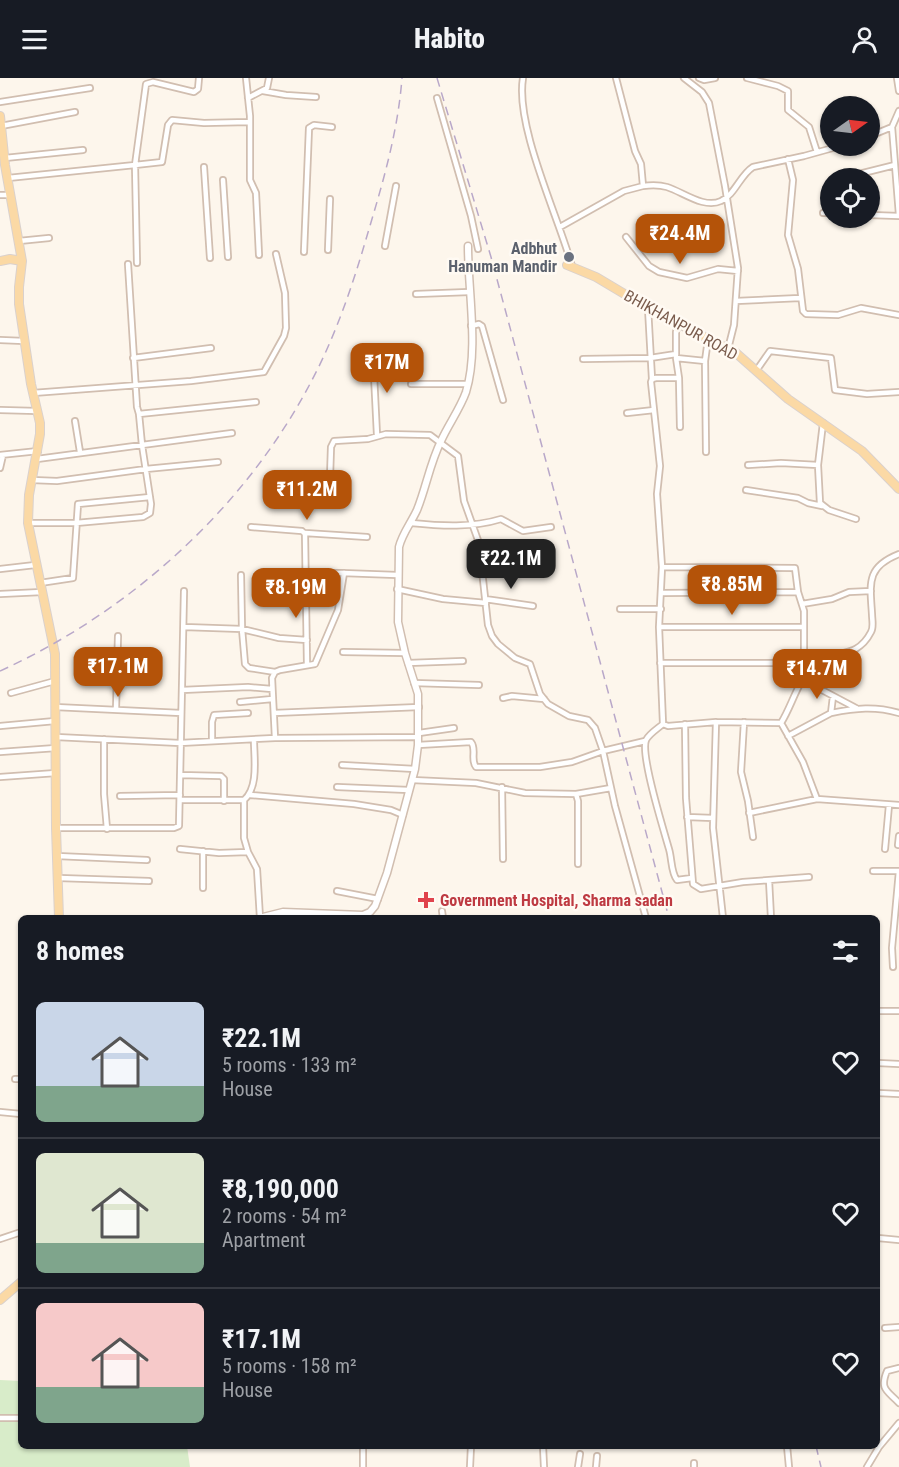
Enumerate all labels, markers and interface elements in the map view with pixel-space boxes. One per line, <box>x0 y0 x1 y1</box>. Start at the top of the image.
icon: menu <box>18 23 51 56</box>
text: Habito <box>414 23 485 55</box>
icon: person <box>848 23 881 56</box>
north arrow <box>820 96 880 156</box>
map controls <box>820 96 880 228</box>
button: locate <box>820 168 880 228</box>
pin: ₹24.4M <box>631 214 729 265</box>
text: ₹24.4M <box>650 221 710 245</box>
place label: Adbhut Hanuman Mandir <box>448 239 557 276</box>
marker: Adbhut Hanuman Mandir <box>562 250 576 264</box>
street label: BHIKHANPUR ROAD <box>621 286 741 364</box>
pin: ₹17M <box>351 343 423 394</box>
text: ₹17M <box>365 350 409 374</box>
pin: ₹11.2M <box>258 470 356 521</box>
text: ₹11.2M <box>277 477 337 501</box>
pin: ₹22.1M <box>462 539 560 590</box>
text: ₹22.1M <box>481 546 541 570</box>
pin: ₹8.85M <box>683 565 781 616</box>
pin: ₹8.19M <box>247 568 345 619</box>
text: ₹8.85M <box>702 572 762 596</box>
text: ₹8.19M <box>266 575 326 599</box>
pin: ₹17.1M <box>69 647 167 698</box>
pin: ₹14.7M <box>768 649 866 700</box>
text: ₹17.1M <box>88 654 148 678</box>
text: ₹14.7M <box>787 656 847 680</box>
marker: Government Hospital, Sharma sadan <box>417 891 435 909</box>
place label: Government Hospital, Sharma sadan <box>440 891 673 910</box>
icon: filters <box>829 935 862 968</box>
text: 8 homes <box>36 936 124 966</box>
text: ₹22.1M <box>222 1023 301 1053</box>
icon: home <box>84 1026 156 1098</box>
icon: heart <box>829 1046 862 1079</box>
text: 5 rooms · 133 m² <box>222 1053 357 1077</box>
text: House <box>222 1077 273 1101</box>
text: ₹8,190,000 <box>222 1174 339 1204</box>
icon: home <box>84 1177 156 1249</box>
icon: heart <box>829 1197 862 1230</box>
text: 2 rooms · 54 m² <box>222 1204 347 1228</box>
text: Apartment <box>222 1228 306 1252</box>
text: ₹17.1M <box>222 1324 301 1354</box>
icon: home <box>84 1327 156 1399</box>
icon: heart <box>829 1347 862 1380</box>
text: 5 rooms · 158 m² <box>222 1354 357 1378</box>
text: House <box>222 1378 273 1402</box>

